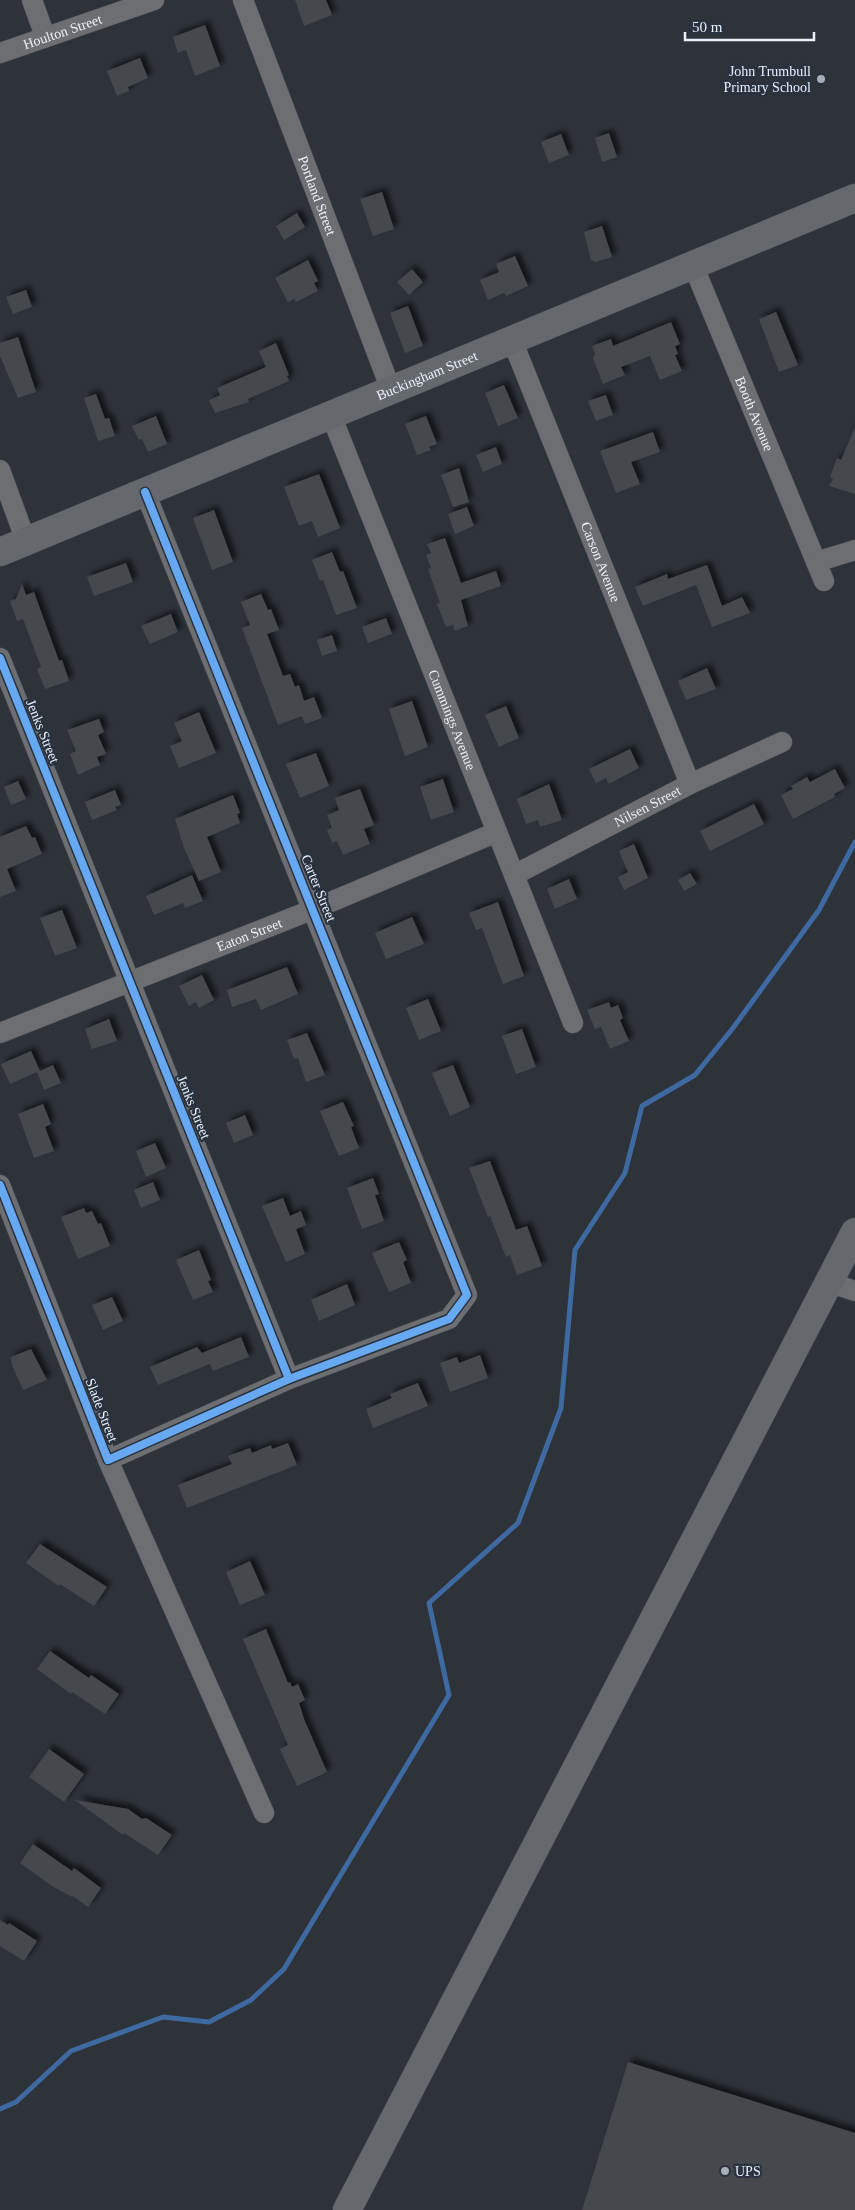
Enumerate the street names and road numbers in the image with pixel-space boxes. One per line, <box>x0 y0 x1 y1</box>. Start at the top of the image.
street label: Houlton Street <box>21 12 104 52</box>
street label: Portland Street <box>295 154 339 237</box>
street label: Buckingham Street <box>374 348 480 403</box>
street label: Booth Avenue <box>732 374 776 454</box>
street label: Carson Avenue <box>578 520 623 604</box>
street label: Cummings Avenue <box>425 668 479 772</box>
street label: Jenks Street <box>23 697 62 765</box>
street label: Nilsen Street <box>612 783 683 830</box>
street label: Carter Street <box>298 852 339 924</box>
street label: Eaton Street <box>215 915 284 955</box>
street label: Jenks Street <box>174 1073 213 1141</box>
street label: Slade Street <box>82 1376 121 1444</box>

